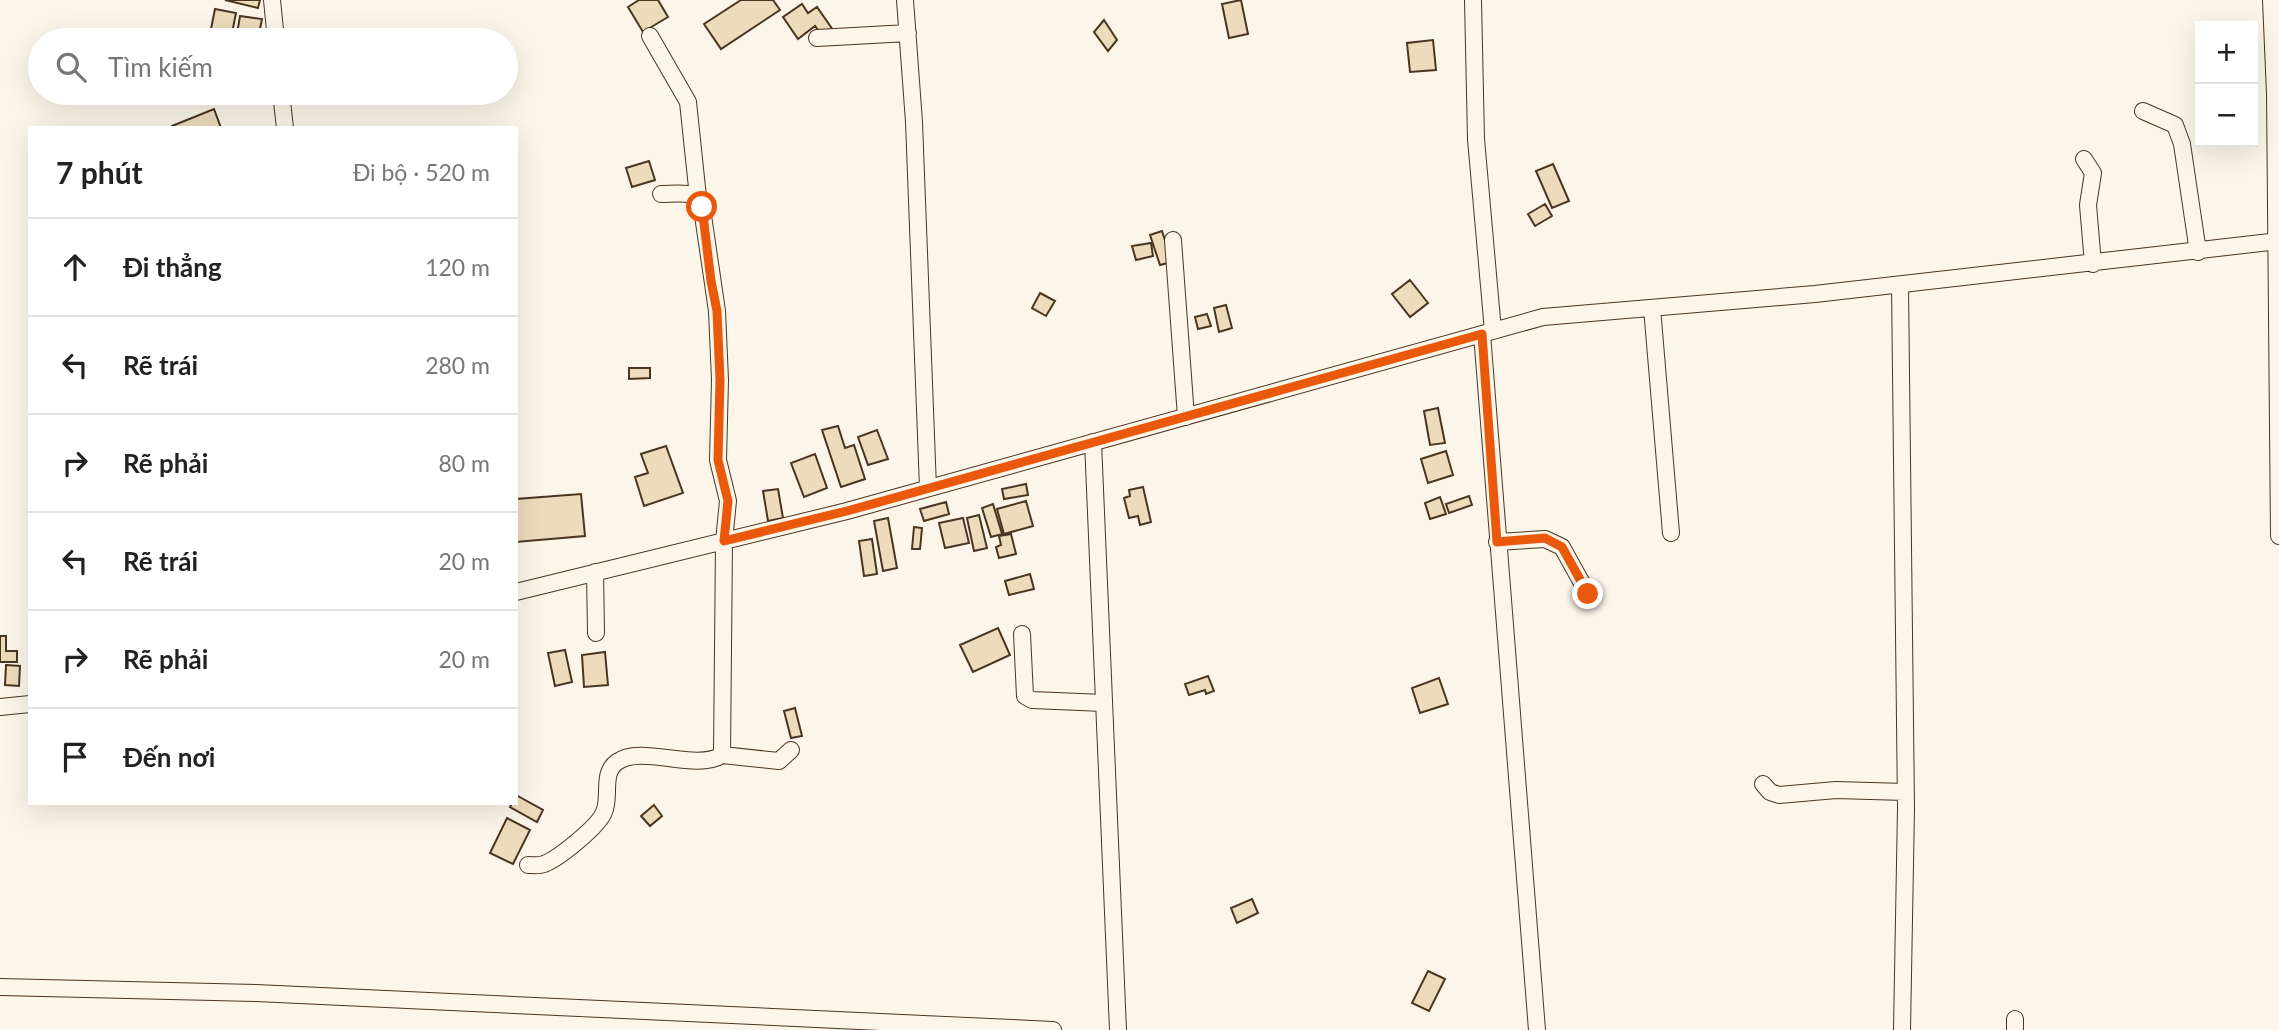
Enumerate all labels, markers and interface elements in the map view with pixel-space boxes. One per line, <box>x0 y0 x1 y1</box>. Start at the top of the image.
map controls <box>2195 21 2258 147</box>
button: + <box>2195 21 2258 84</box>
search box <box>28 28 518 105</box>
icon: search <box>52 48 90 86</box>
text: Tìm kiếm <box>108 51 213 83</box>
button: − <box>2195 84 2258 147</box>
text: 7 phút <box>56 154 143 190</box>
text: Đi bộ · 520 m <box>353 158 490 186</box>
route start <box>686 191 717 222</box>
icon: ahead <box>56 248 94 286</box>
text: Đi thẳng <box>123 251 222 283</box>
text: 120 m <box>425 253 490 281</box>
icon: left <box>56 346 94 384</box>
text: Rẽ trái <box>123 349 198 381</box>
text: 280 m <box>425 351 490 379</box>
icon: right <box>56 444 94 482</box>
text: Rẽ phải <box>123 447 208 479</box>
text: 80 m <box>439 449 490 477</box>
icon: left <box>56 542 94 580</box>
text: Rẽ trái <box>123 545 198 577</box>
text: 20 m <box>439 547 490 575</box>
route end <box>1572 578 1603 609</box>
icon: right <box>56 640 94 678</box>
text: Rẽ phải <box>123 643 208 675</box>
text: 20 m <box>439 645 490 673</box>
icon: arrive <box>56 738 94 776</box>
text: Đến nơi <box>123 741 215 773</box>

